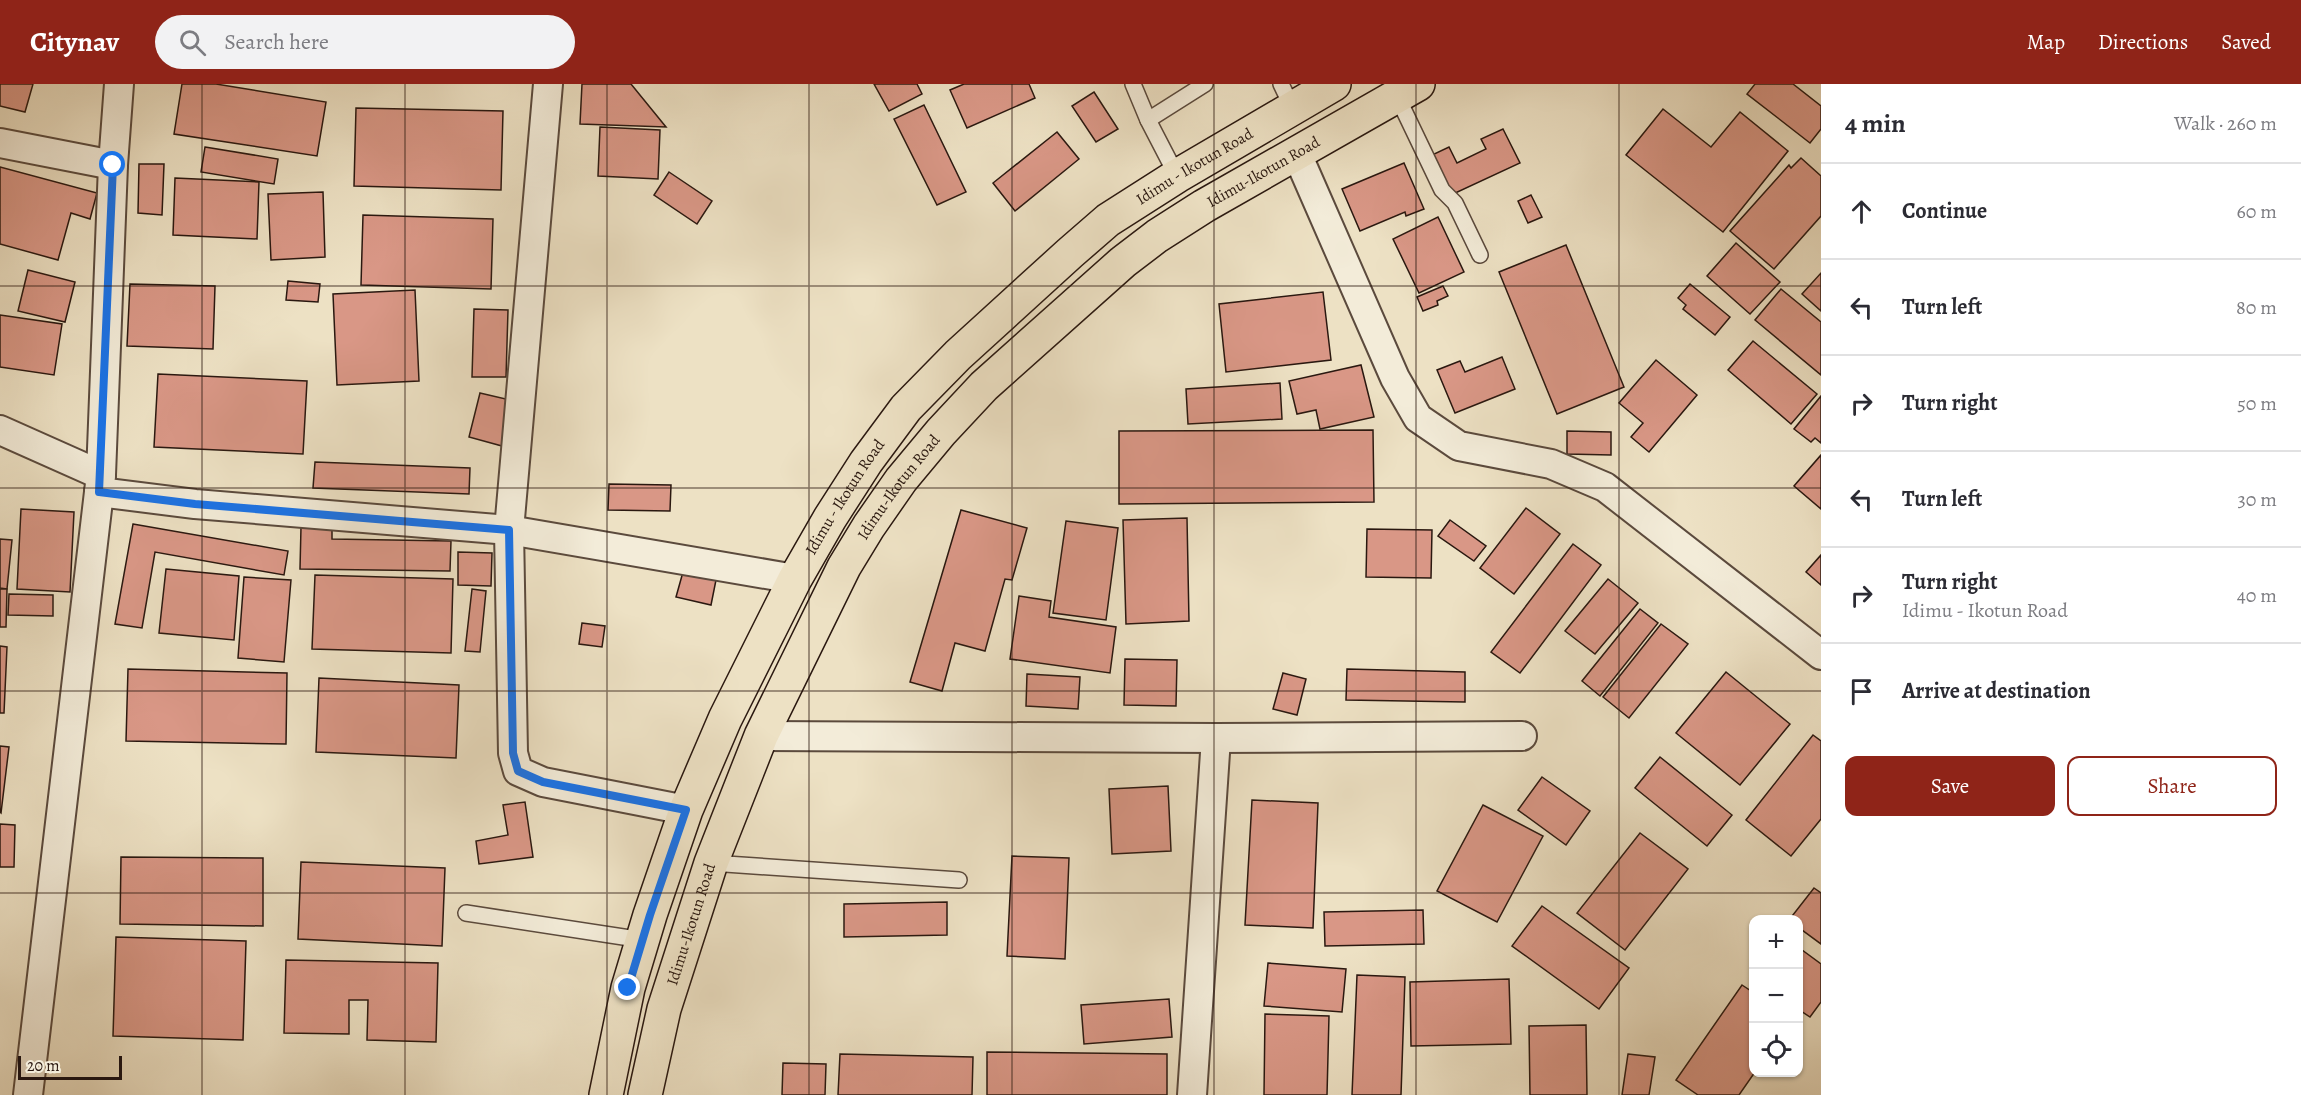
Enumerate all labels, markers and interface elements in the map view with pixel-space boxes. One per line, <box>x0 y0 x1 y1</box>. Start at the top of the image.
search box <box>155 15 575 69</box>
text: Citynav <box>30 23 119 61</box>
icon: search <box>176 26 209 59</box>
text: Search here <box>224 27 329 57</box>
text: Map <box>2027 28 2065 56</box>
text: Directions <box>2098 28 2188 56</box>
text: Saved <box>2221 28 2271 56</box>
text: 4 min <box>1845 106 1906 141</box>
text: Walk · 260 m <box>2174 110 2277 137</box>
street label: Idimu - Ikotun Road <box>1132 123 1258 210</box>
street label: Idimu-Ikotun Road <box>1203 131 1324 213</box>
route start <box>99 151 125 177</box>
icon: ahead <box>1845 195 1878 228</box>
text: Continue <box>1902 196 1987 226</box>
text: 60 m <box>2237 198 2277 225</box>
icon: left <box>1845 291 1878 324</box>
text: Turn left <box>1902 292 1982 322</box>
text: 80 m <box>2236 294 2277 321</box>
icon: right <box>1845 387 1878 420</box>
text: Turn right <box>1902 388 1998 418</box>
text: 50 m <box>2237 390 2277 417</box>
street label: Idimu-Ikotun Road <box>852 430 946 544</box>
street label: Idimu - Ikotun Road <box>800 435 890 559</box>
icon: left <box>1845 483 1878 516</box>
text: Turn left <box>1902 484 1982 514</box>
text: 30 m <box>2237 486 2277 513</box>
text: Turn right <box>1902 567 1998 597</box>
icon: right <box>1845 579 1878 612</box>
text: 40 m <box>2237 582 2277 609</box>
text: Idimu - Ikotun Road <box>1902 597 2068 624</box>
icon: arrive <box>1845 675 1878 708</box>
text: Arrive at destination <box>1902 676 2091 706</box>
button: Save <box>1845 756 2055 816</box>
button: Share <box>2067 756 2277 816</box>
street label: Idimu-Ikotun Road <box>661 860 721 988</box>
map controls <box>1749 915 1803 1077</box>
button: + <box>1749 915 1803 969</box>
button: − <box>1749 969 1803 1023</box>
route end <box>614 974 640 1000</box>
button: locate <box>1749 1023 1803 1077</box>
scale bar <box>18 1053 122 1080</box>
text: 20 m <box>27 1055 60 1077</box>

